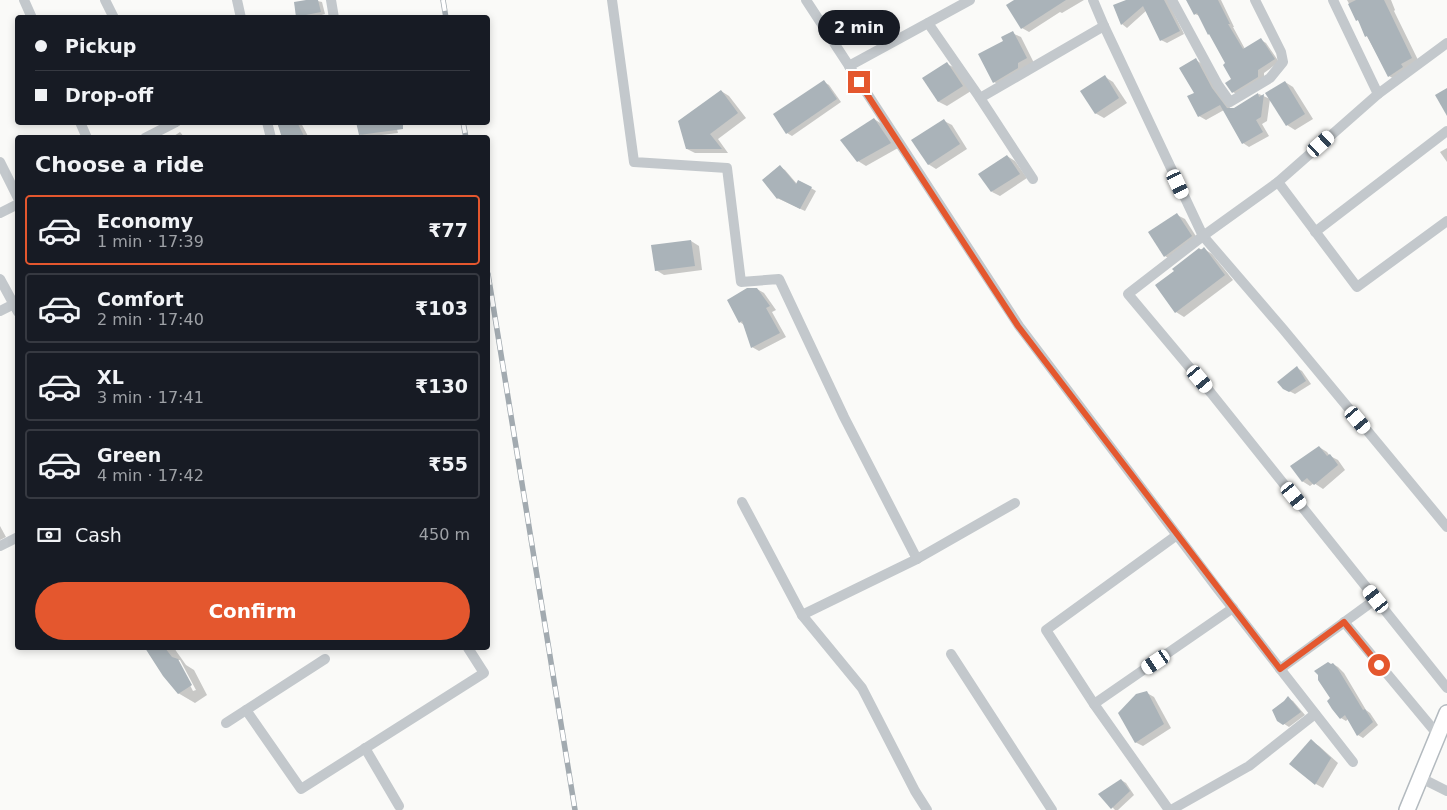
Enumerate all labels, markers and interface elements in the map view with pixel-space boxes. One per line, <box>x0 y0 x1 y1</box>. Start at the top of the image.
callout: 2 min <box>818 9 900 44</box>
text: 2 min <box>834 18 884 37</box>
text: Pickup <box>65 35 136 57</box>
route end <box>848 71 870 93</box>
text: Drop-off <box>65 84 153 106</box>
car <box>1304 128 1337 160</box>
text: Choose a ride <box>35 152 204 177</box>
car <box>1164 167 1191 201</box>
icon: car <box>37 208 82 253</box>
text: Economy <box>97 210 193 232</box>
text: ₹77 <box>428 219 468 241</box>
text: 1 min · 17:39 <box>97 232 204 251</box>
icon: car <box>37 286 82 331</box>
text: Comfort <box>97 288 184 310</box>
text: ₹103 <box>415 297 468 319</box>
text: 2 min · 17:40 <box>97 310 204 329</box>
car <box>1184 363 1215 395</box>
icon: car <box>37 364 82 409</box>
text: XL <box>97 366 124 388</box>
text: ₹130 <box>415 375 468 397</box>
text: 3 min · 17:41 <box>97 388 204 407</box>
car <box>1342 404 1373 436</box>
icon: car <box>37 442 82 487</box>
text: Green <box>97 444 161 466</box>
text: ₹55 <box>428 453 468 475</box>
text: 4 min · 17:42 <box>97 466 204 485</box>
car <box>1278 480 1309 512</box>
icon: cash <box>35 521 63 549</box>
text: Cash <box>75 524 122 546</box>
text: 450 m <box>419 525 470 544</box>
button: Confirm <box>35 582 470 640</box>
car <box>1360 583 1391 615</box>
car <box>1139 647 1172 677</box>
route start <box>1368 654 1390 676</box>

